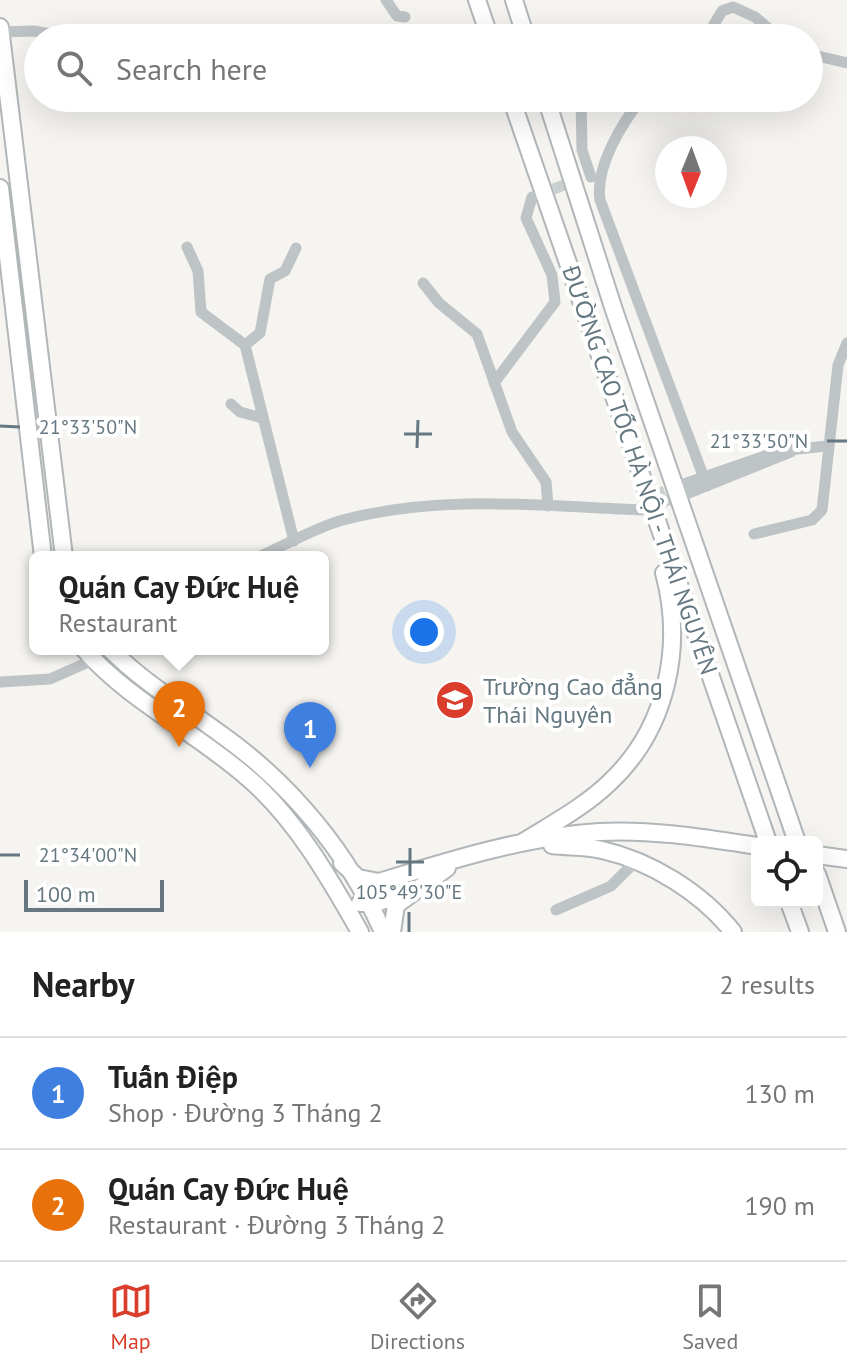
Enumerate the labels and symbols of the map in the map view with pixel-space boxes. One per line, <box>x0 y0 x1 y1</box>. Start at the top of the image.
north arrow <box>655 136 727 208</box>
street label: ĐƯỜNG CAO TỐC HÀ NỘI - THÁI NGUYÊN <box>555 261 725 679</box>
text: 21°33'50"N <box>39 414 137 440</box>
text: 21°33'50"N <box>710 428 808 454</box>
your location <box>404 612 444 652</box>
place label: Trường Cao đẳng Thái Nguyên <box>483 671 663 730</box>
school or university icon: Trường Cao đẳng Thái Nguyên <box>434 679 476 721</box>
pin: 2 <box>153 681 205 747</box>
pin: 1 <box>284 702 336 768</box>
text: 21°34'00"N <box>39 842 137 868</box>
scale bar <box>24 876 164 912</box>
text: 105°49'30"E <box>356 879 462 905</box>

